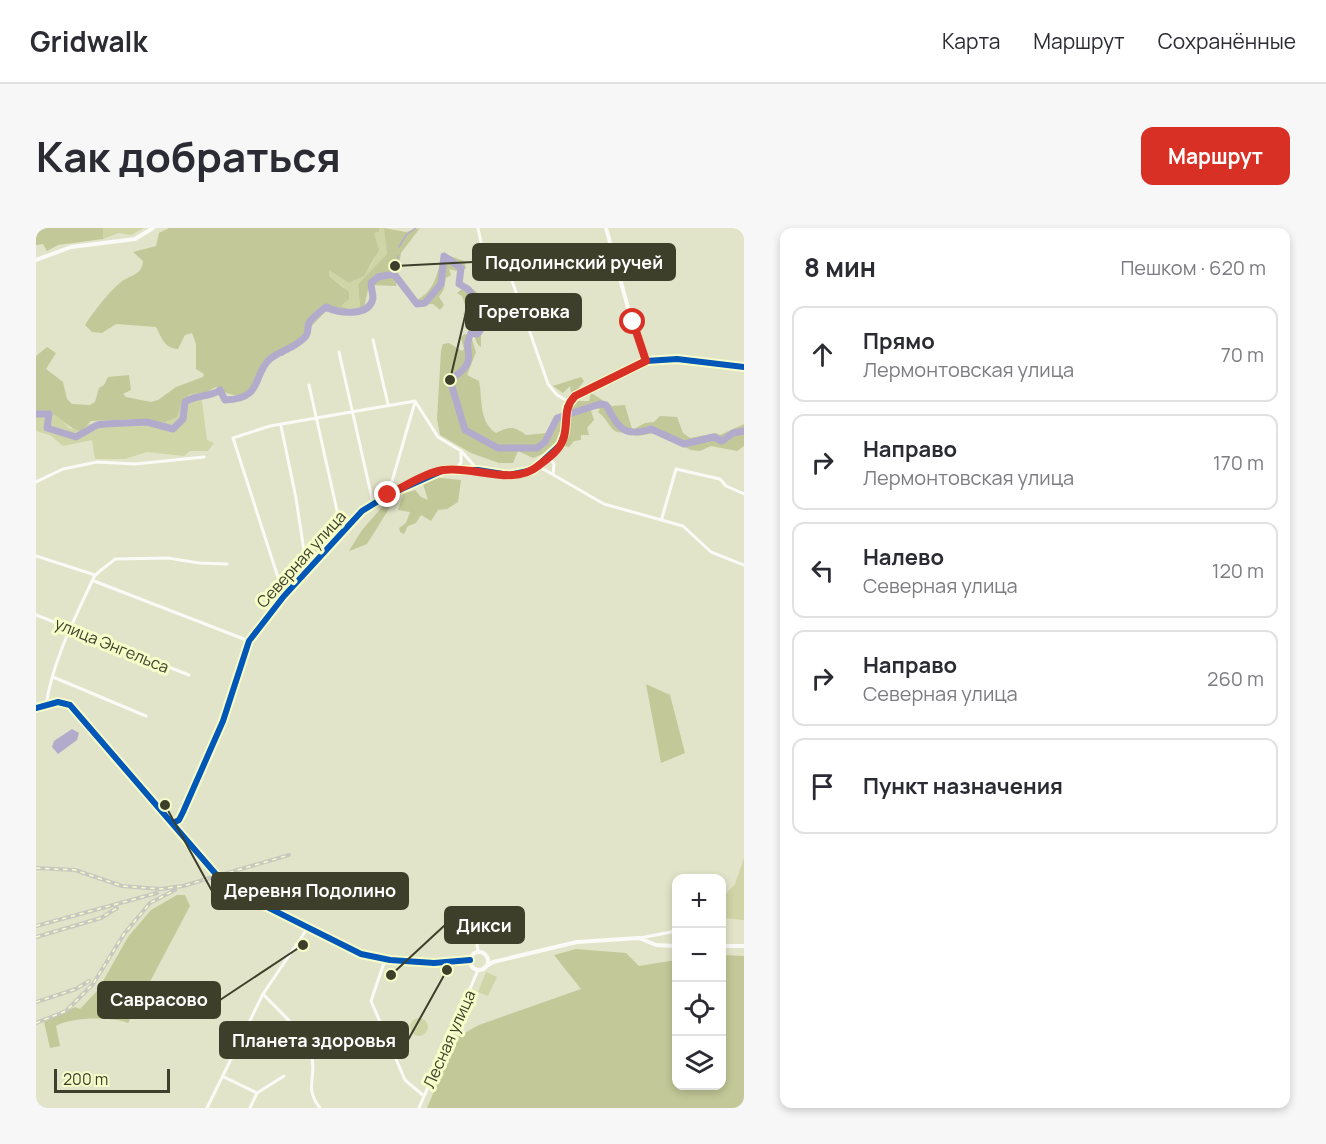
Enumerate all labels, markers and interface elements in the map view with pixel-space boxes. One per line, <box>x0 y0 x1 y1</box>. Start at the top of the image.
text: Gridwalk <box>30 22 147 60</box>
text: Карта <box>942 27 1000 55</box>
text: Маршрут <box>1033 27 1125 55</box>
text: Сохранённые <box>1158 27 1296 55</box>
text: Как добраться <box>36 127 341 185</box>
button: Маршрут <box>1141 127 1290 185</box>
callout: Подолинский ручей <box>473 244 675 280</box>
text: 8 мин <box>804 249 876 285</box>
text: Подолинский ручей <box>485 250 663 274</box>
text: Пешком · 620 m <box>1120 254 1266 281</box>
callout: Горетовка <box>466 294 581 330</box>
text: Горетовка <box>478 299 570 323</box>
route start <box>619 308 645 334</box>
text: Прямо <box>863 326 935 356</box>
icon: ahead <box>806 338 839 371</box>
text: 70 m <box>1221 341 1264 368</box>
text: Лермонтовская улица <box>863 356 1074 383</box>
text: Направо <box>863 434 957 464</box>
icon: right <box>806 446 839 479</box>
text: 170 m <box>1213 449 1264 476</box>
text: Лермонтовская улица <box>863 464 1074 491</box>
route end <box>374 481 400 507</box>
street label: Северная улица <box>251 506 351 612</box>
text: Налево <box>863 542 944 572</box>
icon: left <box>806 554 839 587</box>
text: 120 m <box>1212 557 1264 584</box>
text: Северная улица <box>863 572 1018 599</box>
street label: улица Энгельса <box>52 612 172 678</box>
text: Направо <box>863 650 957 680</box>
icon: right <box>806 662 839 695</box>
text: 260 m <box>1207 665 1264 692</box>
text: Северная улица <box>863 680 1018 707</box>
icon: arrive <box>806 770 839 803</box>
text: Пункт назначения <box>863 771 1063 801</box>
callout: Деревня Подолино <box>212 873 408 909</box>
map controls <box>672 874 726 1090</box>
button: + <box>672 874 726 928</box>
text: Деревня Подолино <box>224 878 396 902</box>
callout: Дикси <box>445 907 524 943</box>
text: Дикси <box>456 913 512 937</box>
button: − <box>672 928 726 982</box>
callout: Саврасово <box>98 982 220 1018</box>
button: locate <box>672 982 726 1036</box>
text: Саврасово <box>110 987 208 1011</box>
street label: Лесная улица <box>418 987 480 1091</box>
callout: Планета здоровья <box>220 1022 408 1058</box>
text: Планета здоровья <box>232 1028 396 1052</box>
button: layers <box>672 1036 726 1090</box>
scale bar <box>54 1066 170 1094</box>
text: 200 m <box>63 1068 108 1090</box>

